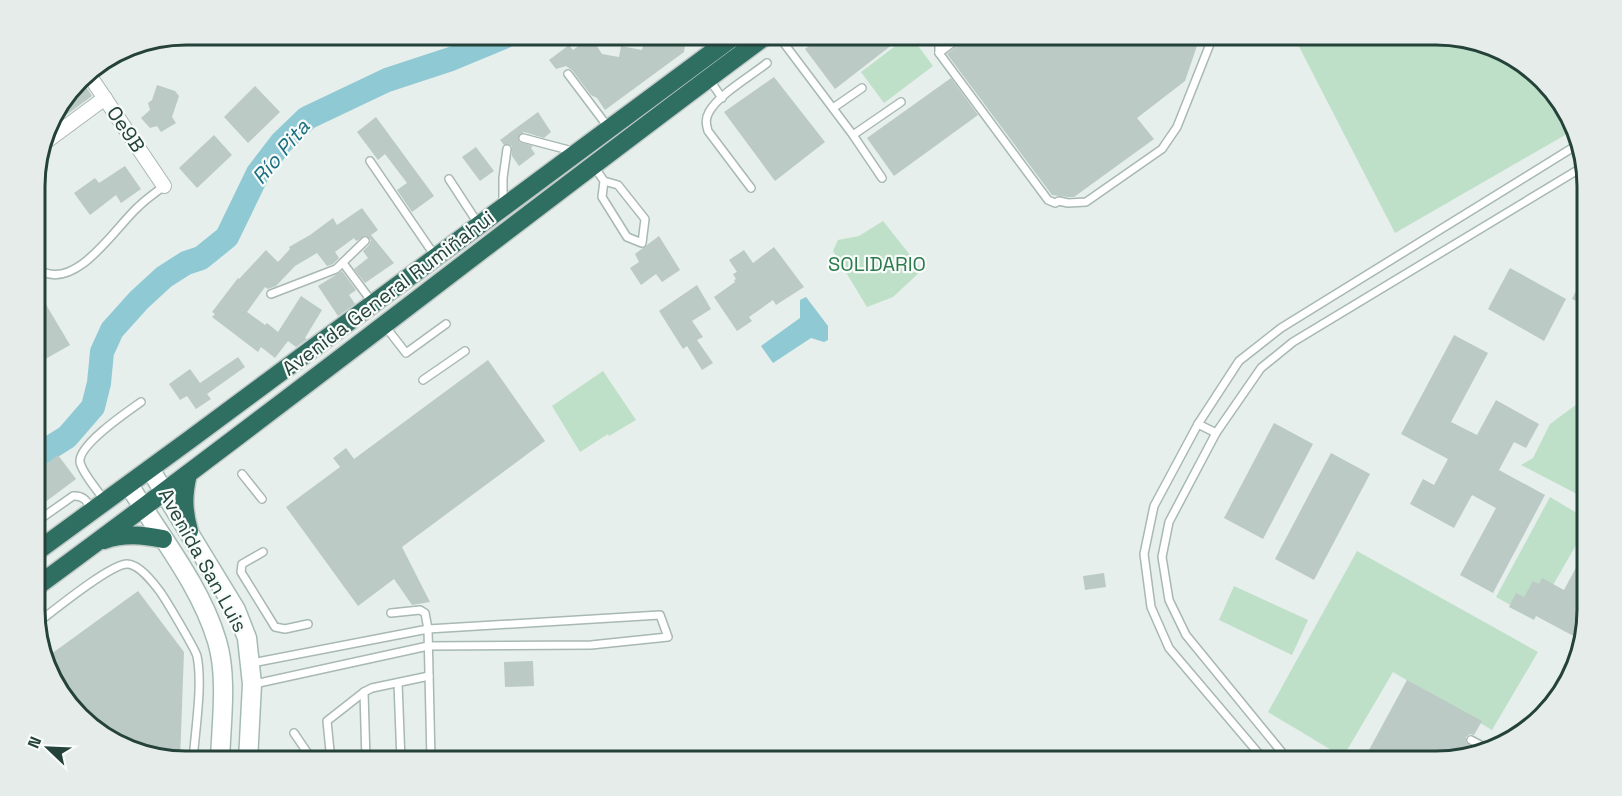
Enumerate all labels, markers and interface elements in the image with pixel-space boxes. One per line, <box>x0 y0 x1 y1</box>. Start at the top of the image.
street label: Oe9B <box>101 101 151 157</box>
water label: Río Pita <box>246 113 316 190</box>
street label: Avenida General Rumiñahui <box>277 205 499 381</box>
park label: SOLIDARIO <box>828 251 926 277</box>
street label: Avenida San Luis <box>153 483 253 637</box>
north arrow <box>18 718 78 778</box>
text: N <box>23 733 46 751</box>

